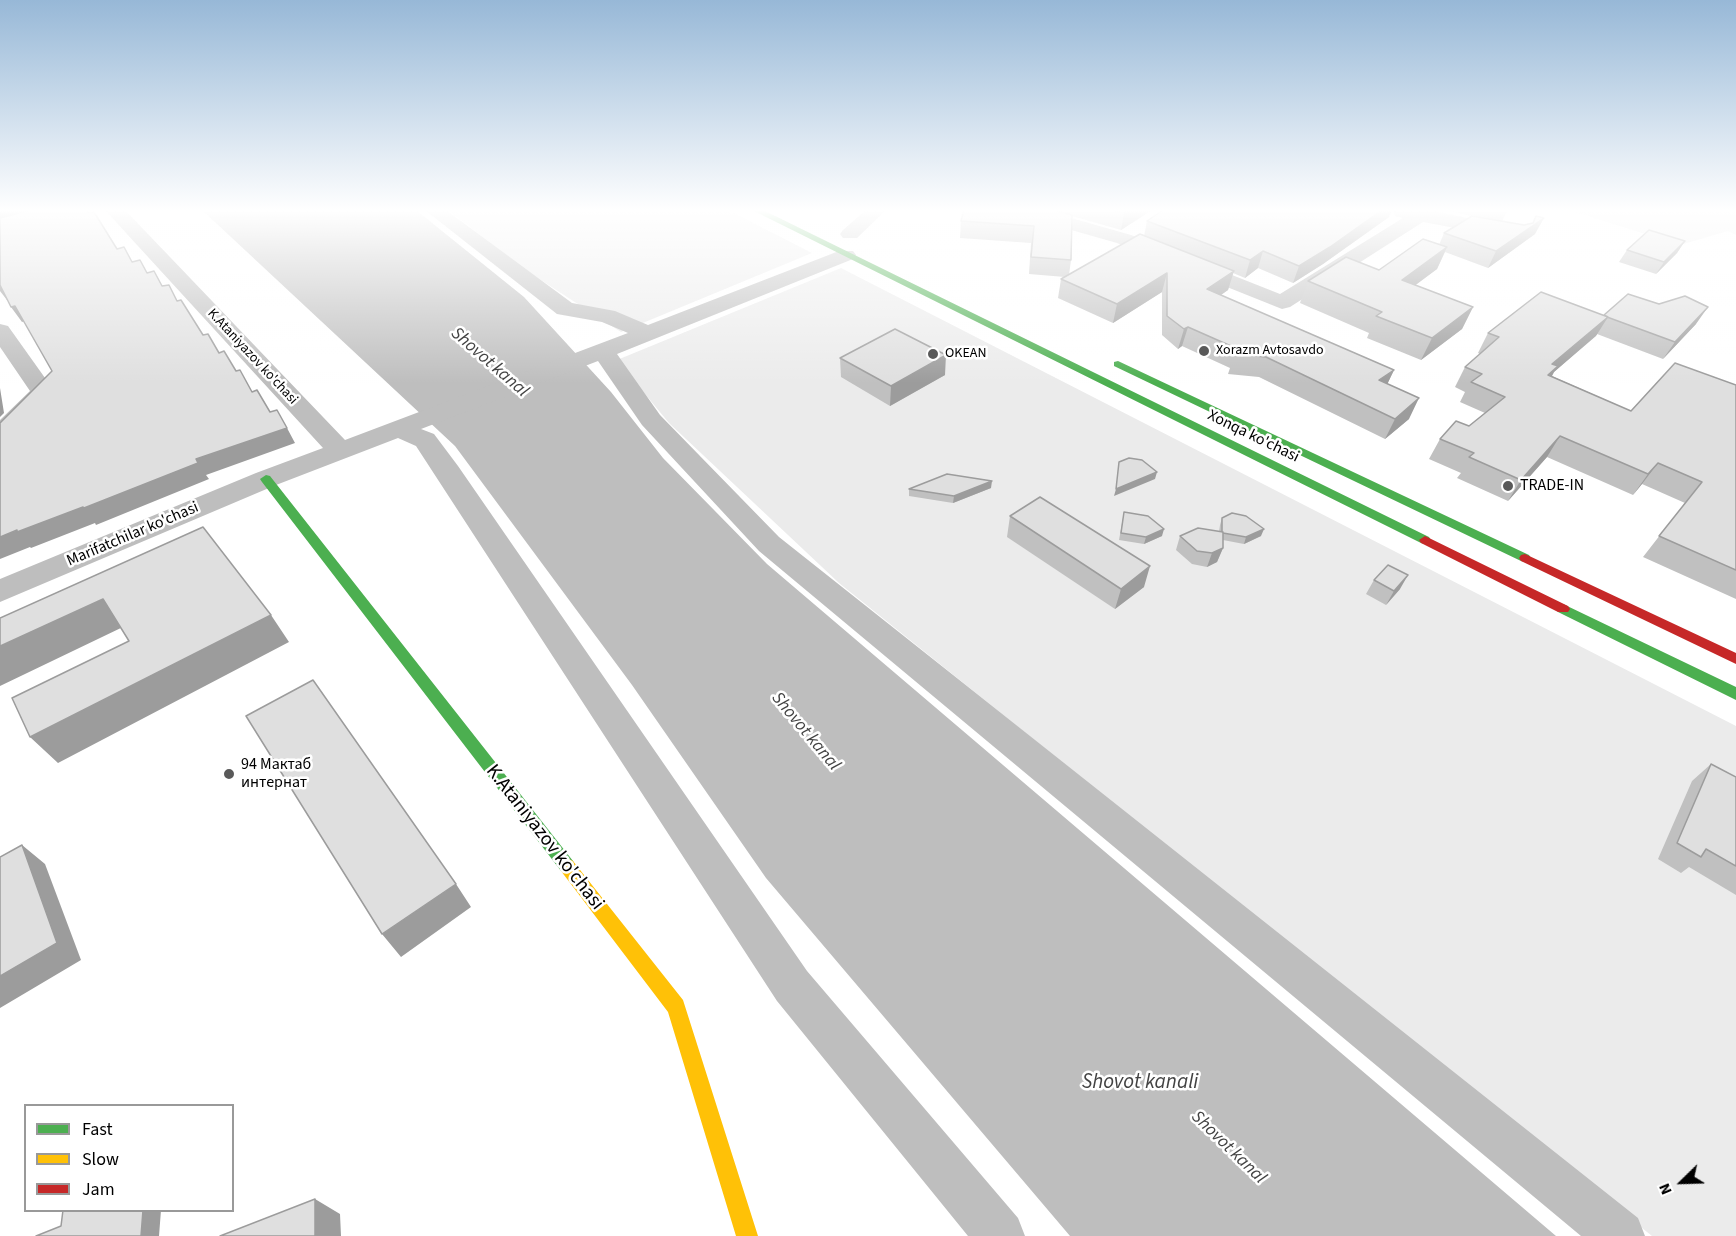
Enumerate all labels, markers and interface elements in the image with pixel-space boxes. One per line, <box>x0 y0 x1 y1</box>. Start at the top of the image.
street label: K.Ataniyazov ko'chasi <box>203 306 301 408</box>
water label: Shovot kanal <box>446 323 532 403</box>
place label: Xorazm Avtosavdo <box>1216 343 1324 359</box>
marker: Xorazm Avtosavdo <box>1197 344 1211 358</box>
place label: OKEAN <box>945 346 986 362</box>
marker: OKEAN <box>926 347 940 361</box>
street label: Xonqa ko'chasi <box>1204 407 1302 467</box>
place label: TRADE-IN <box>1520 476 1584 496</box>
marker: TRADE-IN <box>1501 479 1515 493</box>
street label: Marifatchilar ko'chasi <box>64 499 202 571</box>
water label: Shovot kanal <box>766 688 844 776</box>
place label: 94 Мактаб интернат <box>241 755 311 793</box>
street label: K.Ataniyazov ko'chasi <box>480 760 608 916</box>
marker: 94 Мактаб интернат <box>222 767 236 781</box>
water label: Shovot kanali <box>1082 1070 1198 1096</box>
legend <box>24 1104 234 1212</box>
water label: Shovot kanal <box>1186 1107 1270 1189</box>
text: Fast <box>82 1117 113 1142</box>
text: Slow <box>82 1147 119 1172</box>
north arrow <box>1652 1152 1712 1212</box>
text: Jam <box>82 1177 115 1202</box>
text: N <box>1653 1180 1678 1198</box>

